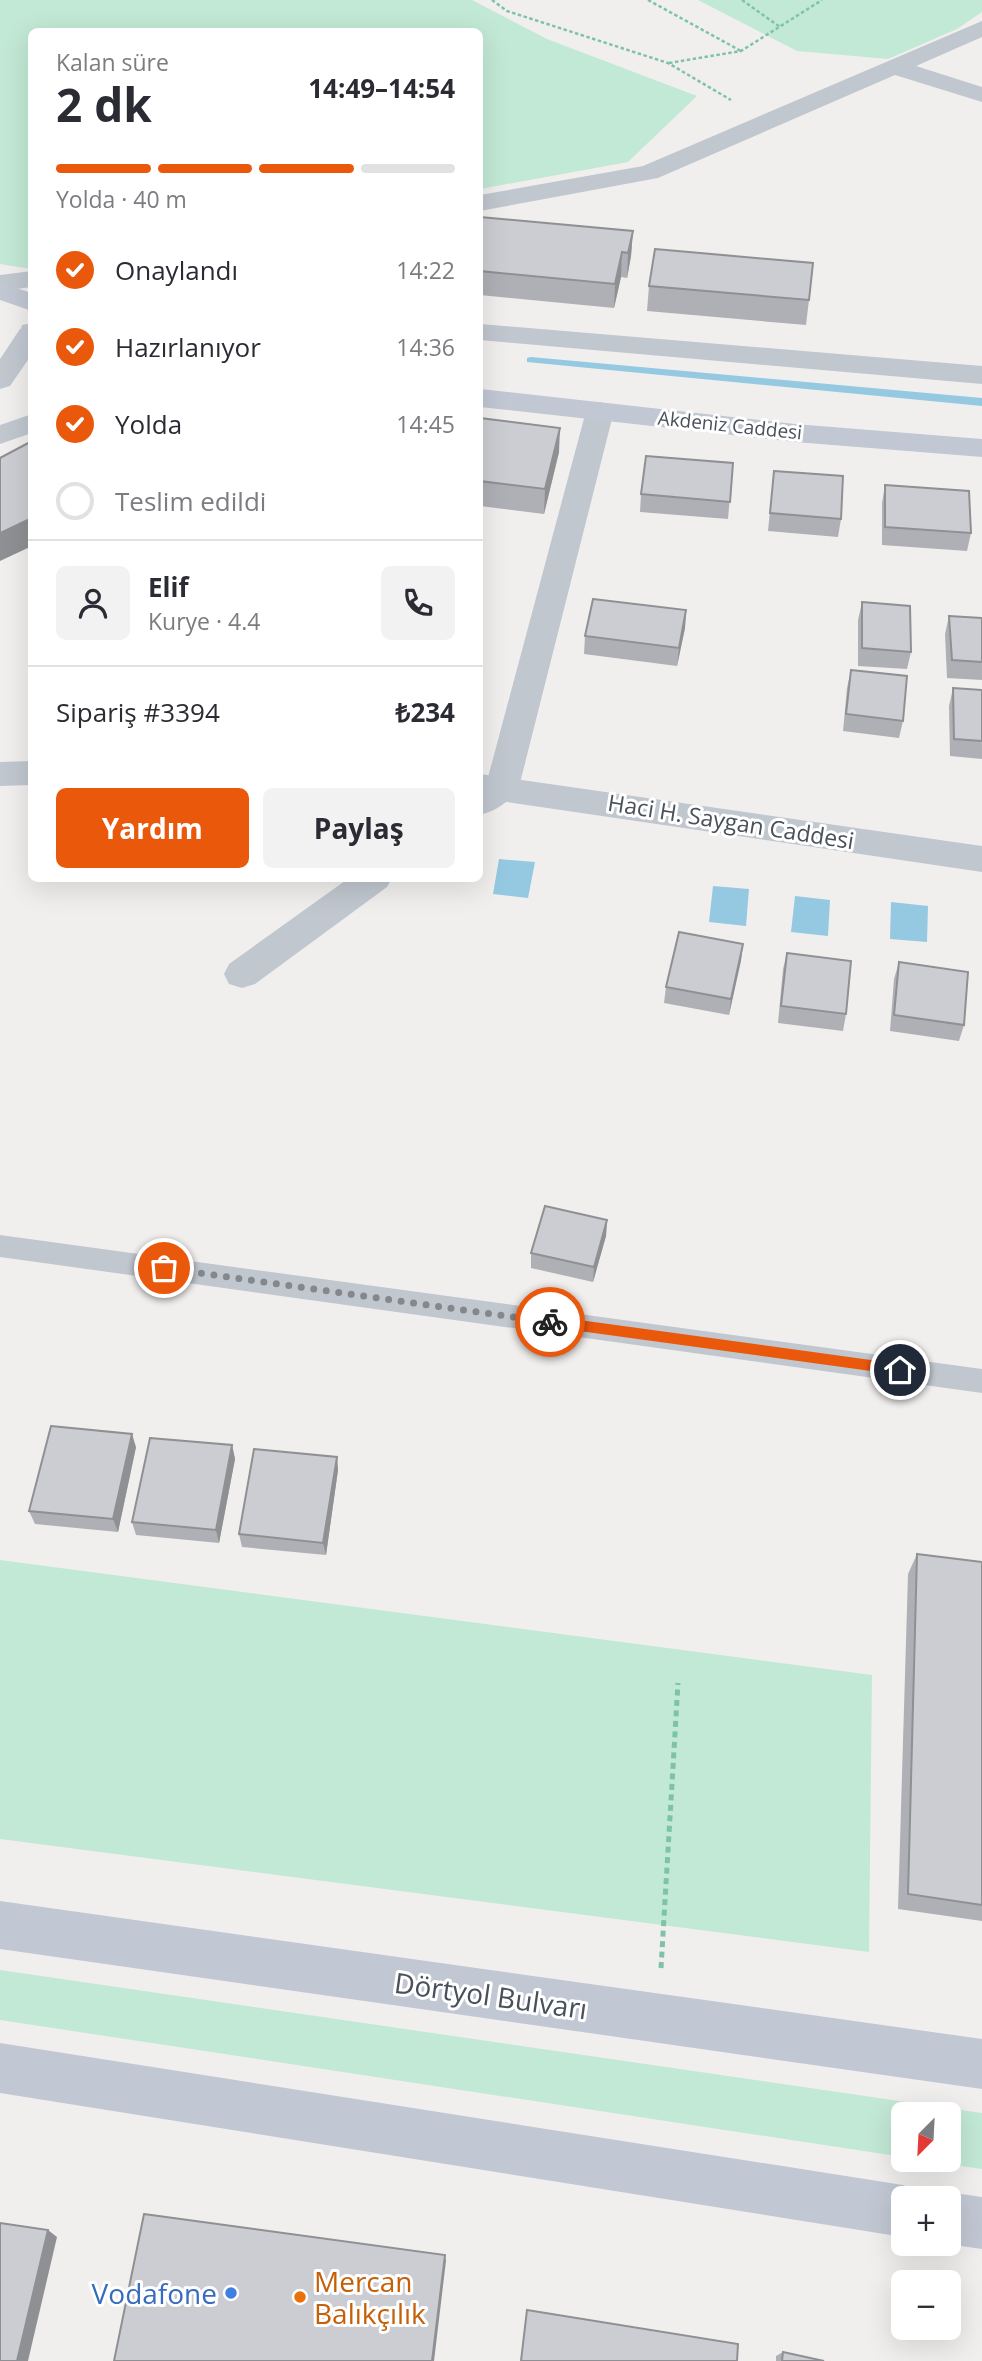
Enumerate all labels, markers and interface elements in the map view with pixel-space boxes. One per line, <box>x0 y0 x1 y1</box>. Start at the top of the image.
text: Kalan süre <box>56 46 169 78</box>
text: 14:49–14:54 <box>308 70 455 106</box>
text: 2 dk <box>56 73 152 135</box>
text: Yolda · 40 m <box>56 183 187 215</box>
icon: check <box>56 251 94 289</box>
text: Onaylandı <box>115 252 238 288</box>
text: 14:22 <box>396 254 455 286</box>
icon: check <box>56 328 94 366</box>
text: Hazırlanıyor <box>115 329 261 365</box>
text: 14:36 <box>396 331 455 363</box>
street label: Akdeniz Caddesi <box>657 404 803 446</box>
icon: check <box>56 405 94 443</box>
text: Yolda <box>115 406 182 442</box>
text: 14:45 <box>396 408 455 440</box>
text: Teslim edildi <box>115 483 266 519</box>
button: person <box>56 566 130 640</box>
button: phone <box>381 566 455 640</box>
text: Elif <box>148 569 189 605</box>
text: Kurye · 4.4 <box>148 605 260 637</box>
text: Sipariş #3394 <box>56 694 220 730</box>
text: ₺234 <box>396 694 455 730</box>
street label: Haci H. Saygan Caddesi <box>606 786 856 856</box>
button: Yardım <box>56 788 249 868</box>
button: Paylaş <box>263 788 455 868</box>
pin <box>134 1238 194 1298</box>
icon: bag <box>145 1249 183 1287</box>
courier <box>515 1287 585 1357</box>
icon: bike <box>531 1303 569 1341</box>
pin <box>870 1340 930 1400</box>
icon: home <box>881 1351 919 1389</box>
street label: Dörtyol Bulvarı <box>392 1963 590 2027</box>
north arrow <box>891 2102 961 2172</box>
map controls <box>891 2102 961 2340</box>
button: + <box>891 2186 961 2256</box>
place label: Mercan Balıkçılık <box>314 2262 426 2332</box>
button: − <box>891 2270 961 2340</box>
place label: Vodafone <box>92 2274 217 2312</box>
marker: Vodafone <box>223 2285 239 2301</box>
marker: Mercan Balıkçılık <box>292 2289 308 2305</box>

